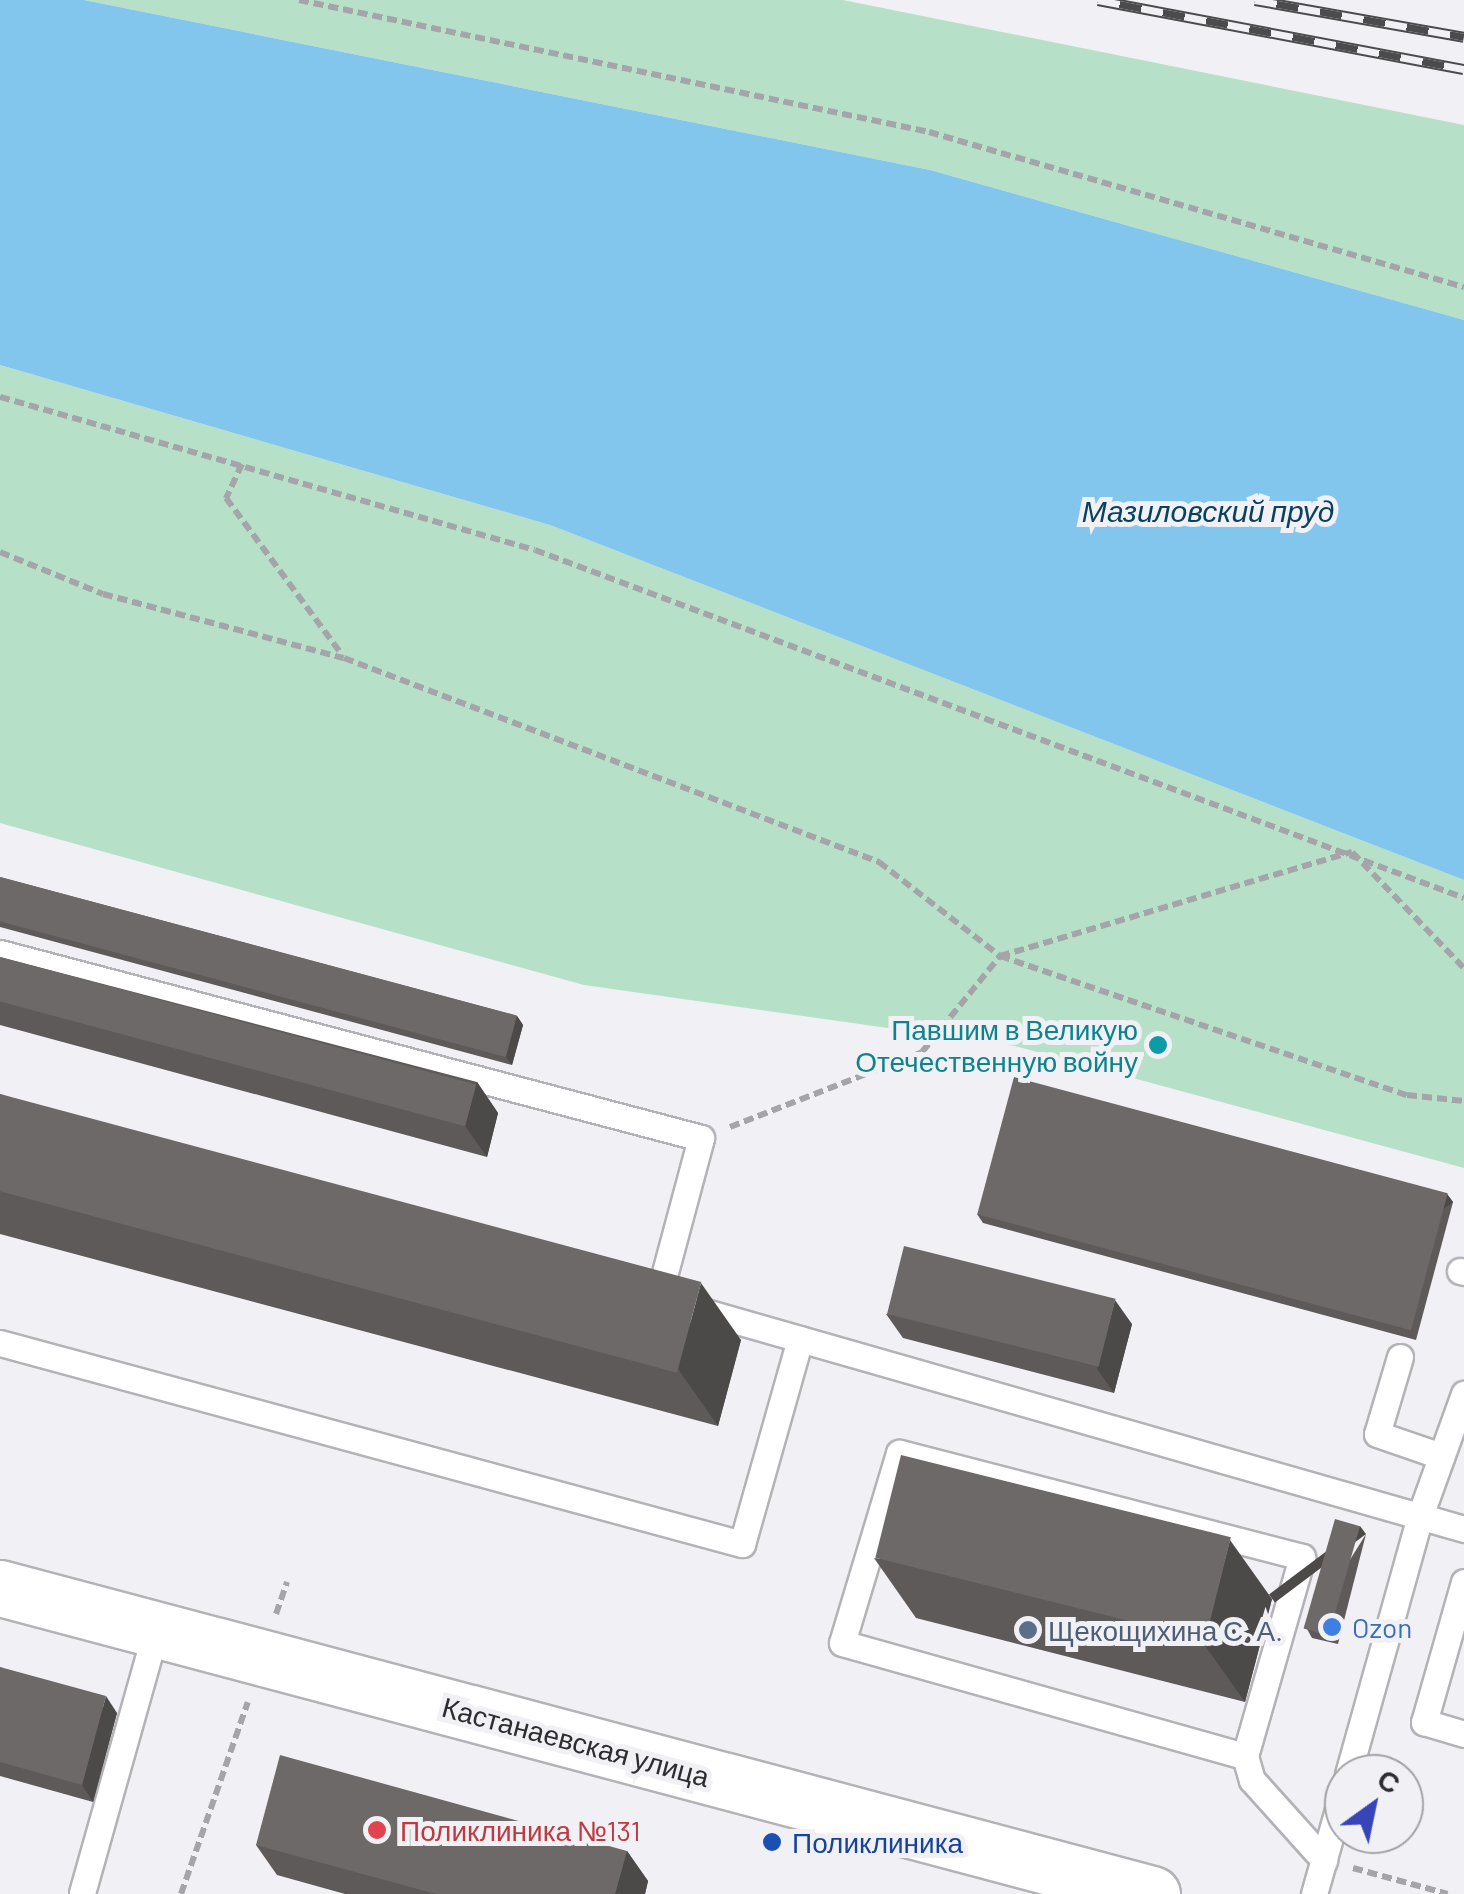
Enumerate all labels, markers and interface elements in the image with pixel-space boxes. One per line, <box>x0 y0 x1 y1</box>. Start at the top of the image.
water label: Мазиловский пруд <box>1082 492 1334 528</box>
place label: Павшим в Великую Отечественную войну <box>855 1012 1138 1078</box>
marker: Павшим в Великую Отечественную войну <box>1147 1034 1169 1056</box>
place label: Ozon <box>1352 1610 1412 1644</box>
place label: Щекощихина С. А. <box>1048 1613 1283 1647</box>
marker: Ozon <box>1321 1616 1343 1638</box>
marker: Щекощихина С. А. <box>1017 1619 1039 1641</box>
street label: Кастанаевская улица <box>439 1689 713 1793</box>
north arrow <box>1324 1754 1424 1854</box>
text: С <box>1371 1761 1407 1800</box>
place label: Поликлиника №131 <box>400 1813 641 1847</box>
marker: Поликлиника №131 <box>364 1817 390 1843</box>
place label: Поликлиника <box>792 1825 963 1859</box>
marker: Поликлиника <box>761 1831 783 1853</box>

